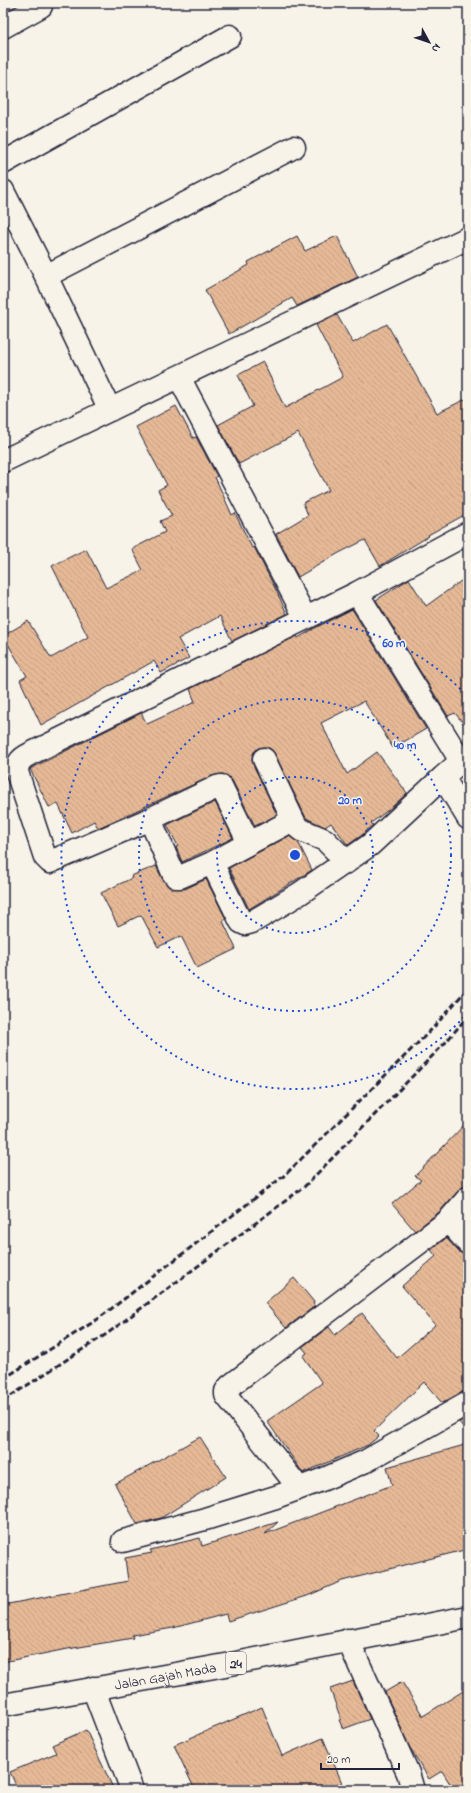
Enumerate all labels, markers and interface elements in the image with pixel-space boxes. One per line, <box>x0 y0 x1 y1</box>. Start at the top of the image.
north arrow <box>409 22 449 62</box>
text: N <box>427 40 444 56</box>
text: 60 m <box>382 635 406 653</box>
text: 40 m <box>393 737 417 755</box>
text: 20 m <box>337 792 362 810</box>
centre of rings <box>288 848 302 862</box>
road number: 24 <box>226 1652 246 1674</box>
street label: Jalan Gajah Mada <box>113 1658 218 1697</box>
scale bar <box>321 1745 399 1771</box>
text: 20 m <box>327 1751 350 1769</box>

